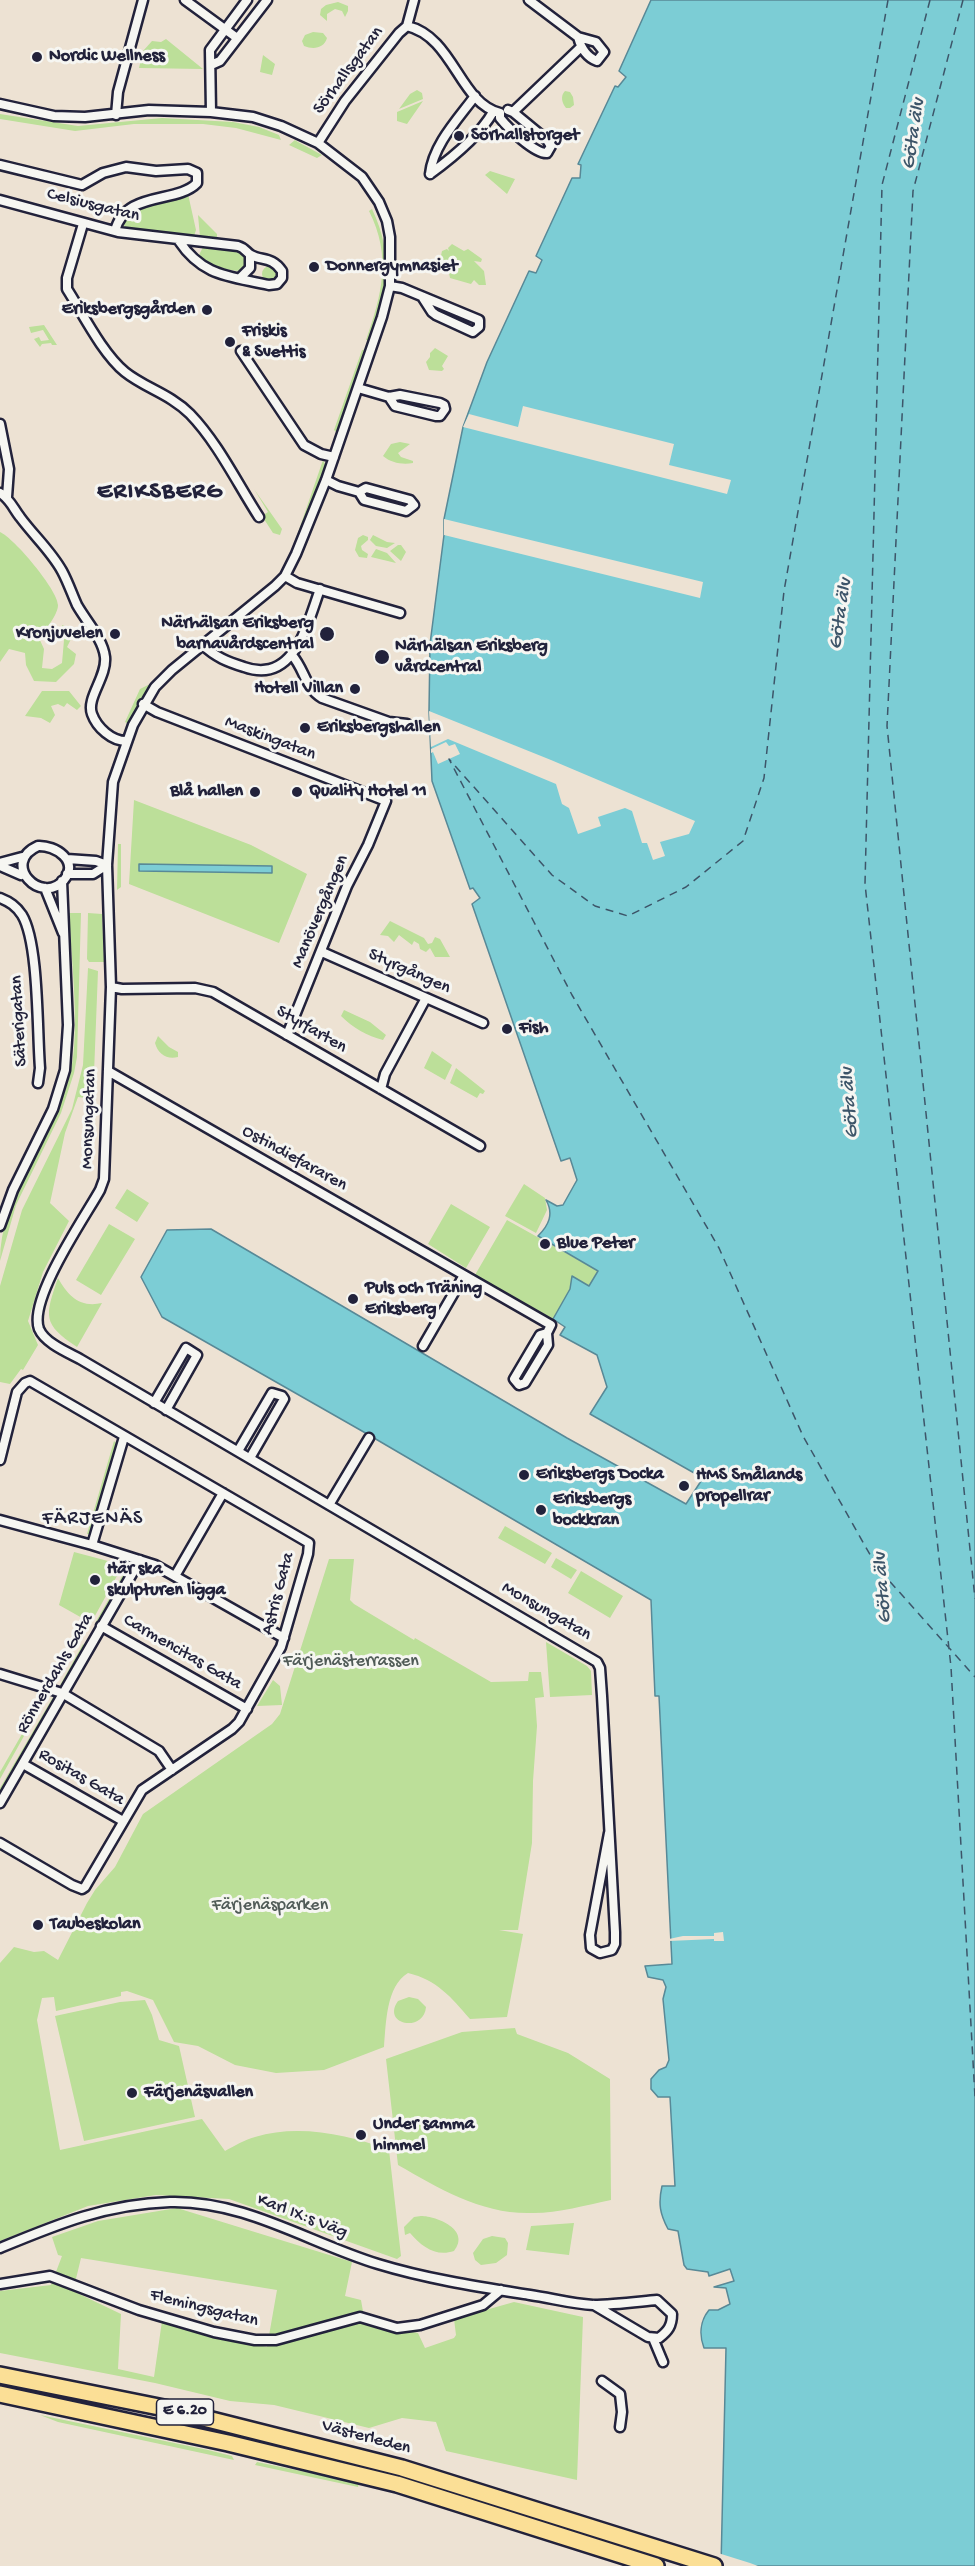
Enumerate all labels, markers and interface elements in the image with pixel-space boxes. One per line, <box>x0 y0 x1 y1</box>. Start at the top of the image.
street label: Sörhallsgatan <box>309 23 389 119</box>
place label: Nordic Wellness <box>49 46 165 68</box>
marker: Nordic Wellness <box>30 50 44 64</box>
water label: Göta älv <box>898 97 932 171</box>
place label: Sörhallstorget <box>471 125 579 147</box>
marker: Sörhallstorget <box>452 129 466 143</box>
street label: Celsiusgatan <box>44 184 142 228</box>
place label: Donnergymnasiet <box>326 256 457 278</box>
marker: Donnergymnasiet <box>307 260 321 274</box>
place label: Eriksbergsgården <box>62 299 195 321</box>
marker: Eriksbergsgården <box>200 303 214 317</box>
place label: Friskis & Svettis <box>242 321 305 364</box>
marker: Friskis & Svettis <box>223 335 237 349</box>
district label: ERIKSBERG <box>97 479 223 507</box>
water label: Göta älv <box>825 577 859 651</box>
place label: Närhälsan Eriksberg barnavårdscentral <box>161 613 314 656</box>
place label: Kronjuvelen <box>16 623 103 645</box>
marker: Närhälsan Eriksberg barnavårdscentral <box>318 625 336 643</box>
marker: Kronjuvelen <box>108 627 122 641</box>
place label: Närhälsan Eriksberg vårdcentral <box>395 636 548 678</box>
marker: Närhälsan Eriksberg vårdcentral <box>373 648 391 666</box>
place label: Hotell Villan <box>254 678 343 700</box>
marker: Hotell Villan <box>348 682 362 696</box>
street label: Maskingatan <box>221 712 319 766</box>
place label: Eriksbergshallen <box>317 717 441 739</box>
marker: Eriksbergshallen <box>298 721 312 735</box>
place label: Blå hallen <box>170 781 243 803</box>
place label: Quality Hotel 11 <box>309 781 427 803</box>
marker: Blå hallen <box>248 785 262 799</box>
marker: Quality Hotel 11 <box>290 785 304 799</box>
street label: Manövergången <box>287 852 355 972</box>
street label: Styrgången <box>365 944 453 1000</box>
street label: Säterigatan <box>7 975 33 1067</box>
street label: Styrfarten <box>272 1001 350 1059</box>
place label: Fish <box>519 1018 548 1040</box>
marker: Fish <box>500 1022 514 1036</box>
water label: Göta älv <box>837 1067 865 1139</box>
street label: Monsungatan <box>77 1069 103 1169</box>
street label: Ostindiefararen <box>238 1121 350 1197</box>
place label: Blue Peter <box>557 1233 634 1255</box>
marker: Blue Peter <box>538 1237 552 1251</box>
place label: Puls och Träning Eriksberg <box>365 1278 482 1320</box>
marker: Puls och Träning Eriksberg <box>346 1292 360 1306</box>
place label: Eriksbergs Docka <box>536 1464 664 1486</box>
place label: HMS Smålands propellrar <box>696 1465 802 1508</box>
marker: Eriksbergs Docka <box>517 1468 531 1482</box>
marker: HMS Smålands propellrar <box>677 1479 691 1493</box>
place label: Eriksbergs bockkran <box>553 1489 631 1532</box>
marker: Eriksbergs bockkran <box>534 1503 548 1517</box>
district label: FÄRJENÄS <box>42 1508 144 1532</box>
street label: Astris Gata <box>258 1550 300 1638</box>
water label: Göta älv <box>870 1552 898 1624</box>
place label: Här ska skulpturen ligga <box>107 1559 226 1602</box>
marker: Här ska skulpturen ligga <box>88 1573 102 1587</box>
street label: Monsungatan <box>497 1578 595 1646</box>
street label: Rönnerdahls Gata <box>13 1610 99 1738</box>
street label: Carmencitas Gata <box>119 1610 245 1696</box>
park label: Färjenästerrassen <box>283 1651 419 1673</box>
street label: Rositas Gata <box>34 1745 128 1811</box>
park label: Färjenäsparken <box>212 1895 328 1917</box>
place label: Taubeskolan <box>50 1914 141 1936</box>
marker: Taubeskolan <box>31 1918 45 1932</box>
place label: Färjenäsvallen <box>144 2082 253 2104</box>
marker: Färjenäsvallen <box>125 2086 139 2100</box>
place label: Under samma himmel <box>373 2114 475 2156</box>
marker: Under samma himmel <box>354 2128 368 2142</box>
street label: Karl IX:s Väg <box>254 2190 350 2244</box>
street label: Flemingsgatan <box>148 2285 260 2333</box>
road number: E 6.20 <box>156 2399 213 2425</box>
street label: Västerleden <box>319 2416 413 2460</box>

